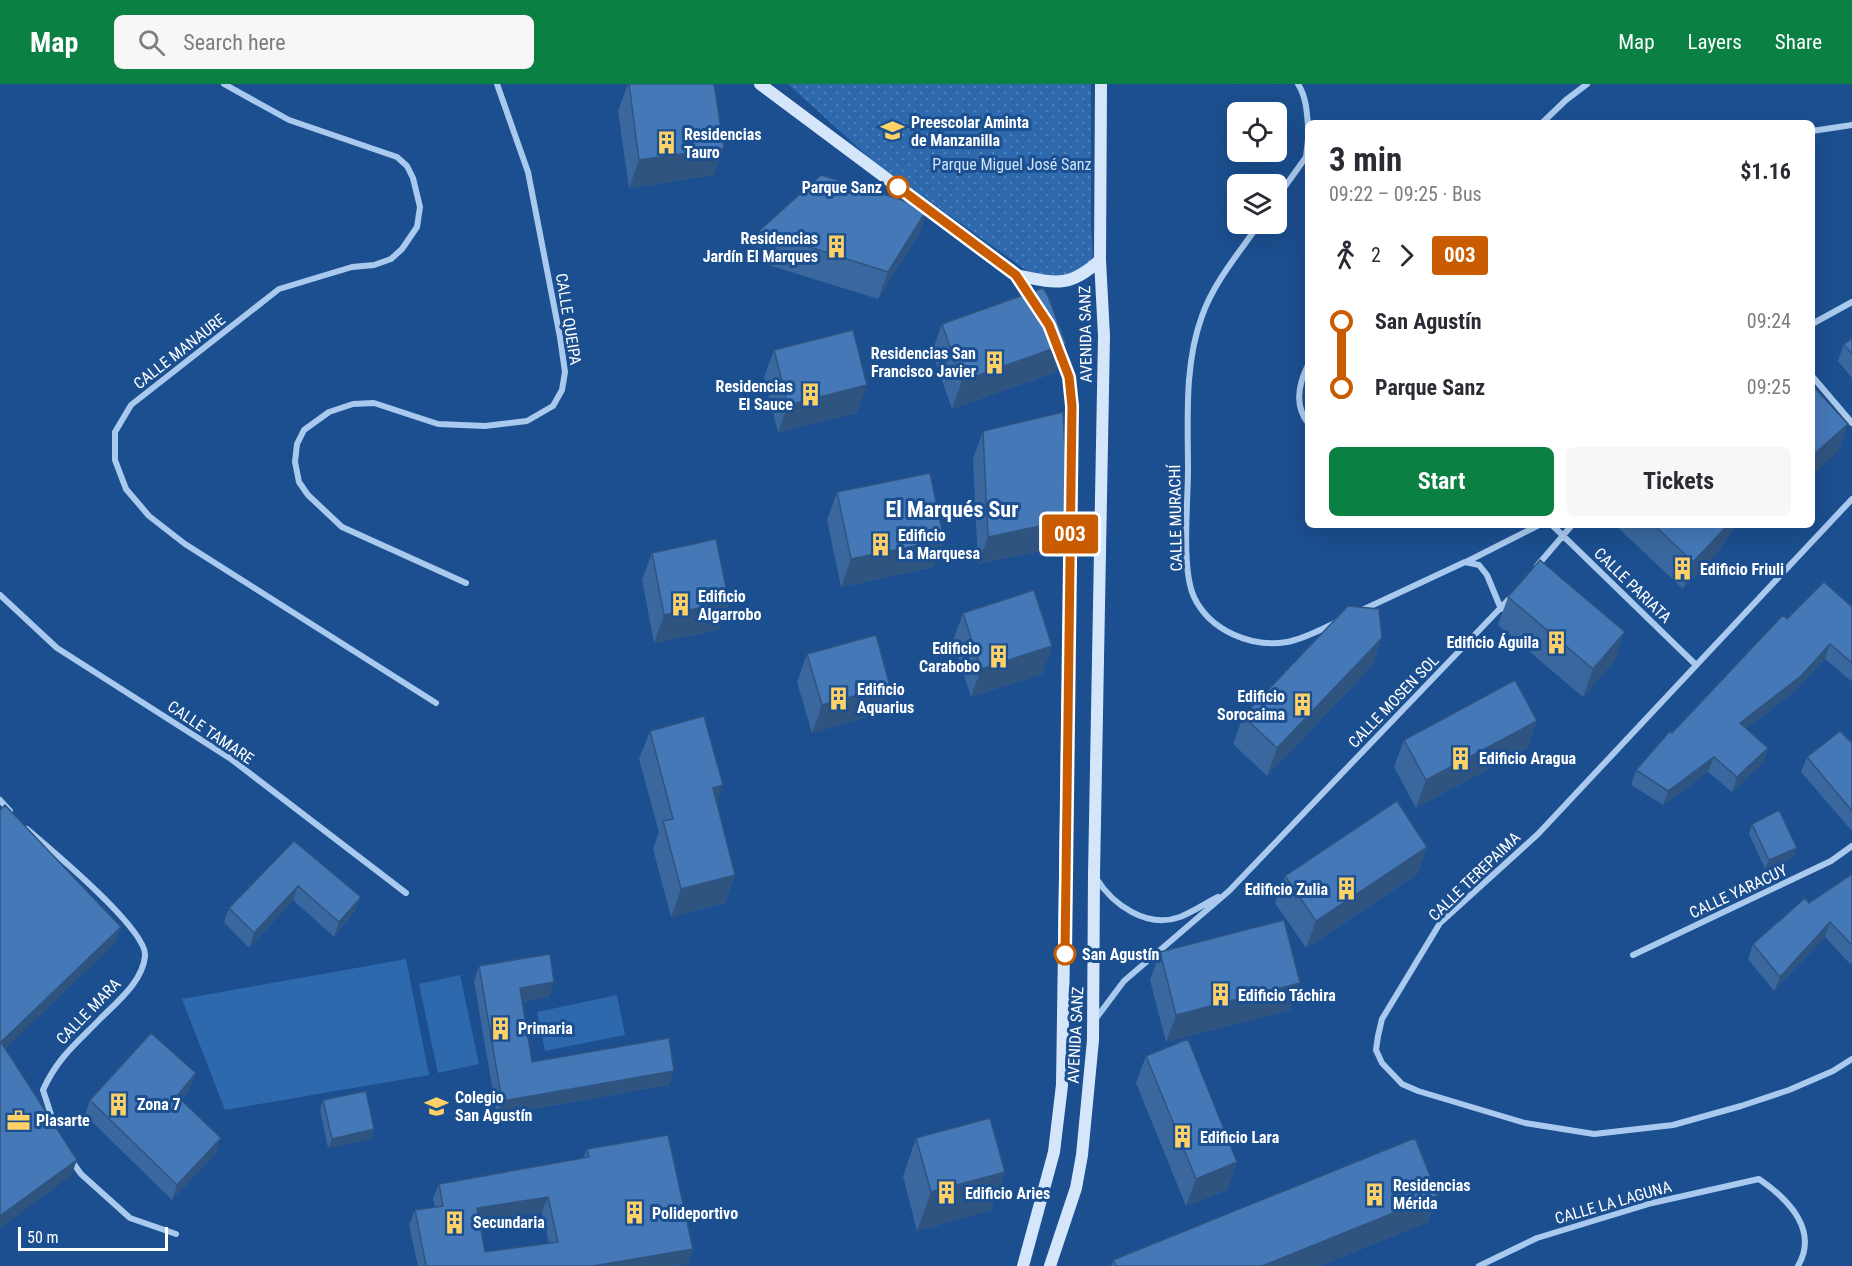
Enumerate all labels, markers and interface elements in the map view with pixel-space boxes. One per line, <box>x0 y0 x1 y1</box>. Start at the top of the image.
search box <box>114 15 534 69</box>
text: Map <box>30 26 78 59</box>
icon: search <box>135 26 168 59</box>
text: Search here <box>183 30 286 55</box>
text: Map <box>1618 30 1655 54</box>
text: Layers <box>1688 30 1742 54</box>
text: Share <box>1775 30 1822 54</box>
map controls <box>1227 102 1287 234</box>
button: locate <box>1227 102 1287 162</box>
place label: Preescolar Aminta de Manzanilla <box>911 113 1030 150</box>
school or university icon: Preescolar Aminta de Manzanilla <box>880 118 906 144</box>
place label: Residencias Tauro <box>684 125 761 162</box>
building icon: Residencias Tauro <box>653 130 679 156</box>
text: 3 min <box>1329 140 1402 179</box>
park label: Parque Miguel José Sanz <box>932 155 1092 174</box>
text: $1.16 <box>1740 159 1791 184</box>
button: layers <box>1227 174 1287 234</box>
marker: Parque Sanz <box>887 176 909 198</box>
place label: Parque Sanz <box>802 178 882 197</box>
text: 09:22 – 09:25 · Bus <box>1329 182 1482 206</box>
place label: Residencias Jardín El Marques <box>703 229 818 266</box>
building icon: Residencias Jardín El Marques <box>823 234 849 260</box>
icon: walk <box>1329 239 1362 272</box>
icon: forward <box>1390 239 1423 272</box>
text: 2 <box>1371 243 1381 267</box>
text: 003 <box>1444 243 1476 267</box>
street label: CALLE QUEIPA <box>552 272 585 366</box>
street label: AVENIDA SANZ <box>1075 285 1096 383</box>
text: San Agustín <box>1375 309 1482 334</box>
text: 09:24 <box>1747 309 1791 333</box>
street label: CALLE MANAURE <box>130 310 229 393</box>
place label: Residencias San Francisco Javier <box>871 344 976 381</box>
building icon: Residencias San Francisco Javier <box>981 349 1007 375</box>
text: Parque Sanz <box>1375 375 1485 400</box>
text: 09:25 <box>1747 375 1791 399</box>
place label: Residencias El Sauce <box>716 377 793 414</box>
building icon: Residencias El Sauce <box>798 382 824 408</box>
button: Start <box>1329 447 1554 516</box>
button: Tickets <box>1566 447 1791 516</box>
street label: CALLE MURACHÍ <box>1165 463 1186 572</box>
district label: El Marqués Sur <box>886 497 1018 522</box>
line badge: 003 <box>1036 514 1104 554</box>
text: 003 <box>1054 522 1086 546</box>
place label: Edificio La Marquesa <box>898 526 980 563</box>
building icon: Edificio La Marquesa <box>867 531 893 557</box>
street label: CALLE PARIATA <box>1590 544 1675 627</box>
building icon: Edificio Friuli <box>1669 556 1695 582</box>
place label: Edificio Friuli <box>1700 560 1784 579</box>
place label: Edificio Algarrobo <box>698 587 761 624</box>
building icon: Edificio Algarrobo <box>667 592 693 618</box>
building icon: Edificio Águila <box>1544 629 1570 655</box>
place label: Edificio Águila <box>1447 633 1539 652</box>
place label: Edificio Carabobo <box>919 639 980 676</box>
building icon: Edificio Carabobo <box>985 644 1011 670</box>
street label: CALLE MOSEN SOL <box>1344 651 1443 752</box>
place label: Edificio Aquarius <box>857 680 914 717</box>
building icon: Edificio Aquarius <box>826 685 852 711</box>
place label: Edificio Sorocaima <box>1217 687 1285 724</box>
building icon: Edificio Sorocaima <box>1290 692 1316 718</box>
street label: CALLE TAMARE <box>164 697 257 768</box>
building icon: Edificio Aragua <box>1448 745 1474 771</box>
place label: Edificio Aragua <box>1479 749 1576 768</box>
street label: CALLE TEREPAIMA <box>1425 828 1524 925</box>
street label: CALLE YARACUY <box>1686 860 1791 922</box>
building icon: Edificio Zulia <box>1333 876 1359 902</box>
place label: Edificio Zulia <box>1245 880 1328 899</box>
marker: San Agustín <box>1054 943 1076 965</box>
place label: San Agustín <box>1082 945 1160 964</box>
street label: CALLE MARA <box>52 974 124 1048</box>
building icon: Edificio Táchira <box>1207 982 1233 1008</box>
street label: AVENIDA SANZ <box>1063 986 1088 1084</box>
place label: Edificio Táchira <box>1238 986 1336 1005</box>
building icon: Primaria <box>487 1015 513 1041</box>
place label: Primaria <box>518 1019 573 1038</box>
place label: Colegio San Agustín <box>455 1088 533 1125</box>
building icon: Zona 7 <box>106 1091 132 1117</box>
school or university icon: Colegio San Agustín <box>424 1093 450 1119</box>
place label: Zona 7 <box>137 1095 180 1114</box>
office icon: Plasarte <box>5 1107 31 1133</box>
place label: Plasarte <box>36 1111 90 1130</box>
building icon: Edificio Lara <box>1169 1124 1195 1150</box>
place label: Edificio Lara <box>1200 1128 1280 1147</box>
place label: Residencias Mérida <box>1393 1176 1470 1213</box>
street label: CALLE LA LAGUNA <box>1553 1177 1674 1228</box>
building icon: Edificio Aries <box>934 1180 960 1206</box>
building icon: Residencias Mérida <box>1362 1181 1388 1207</box>
place label: Edificio Aries <box>965 1184 1050 1203</box>
building icon: Polideportivo <box>621 1200 647 1226</box>
place label: Polideportivo <box>652 1204 738 1223</box>
building icon: Secundaria <box>442 1209 468 1235</box>
place label: Secundaria <box>473 1213 545 1232</box>
scale bar <box>18 1224 168 1252</box>
text: 50 m <box>27 1228 59 1247</box>

